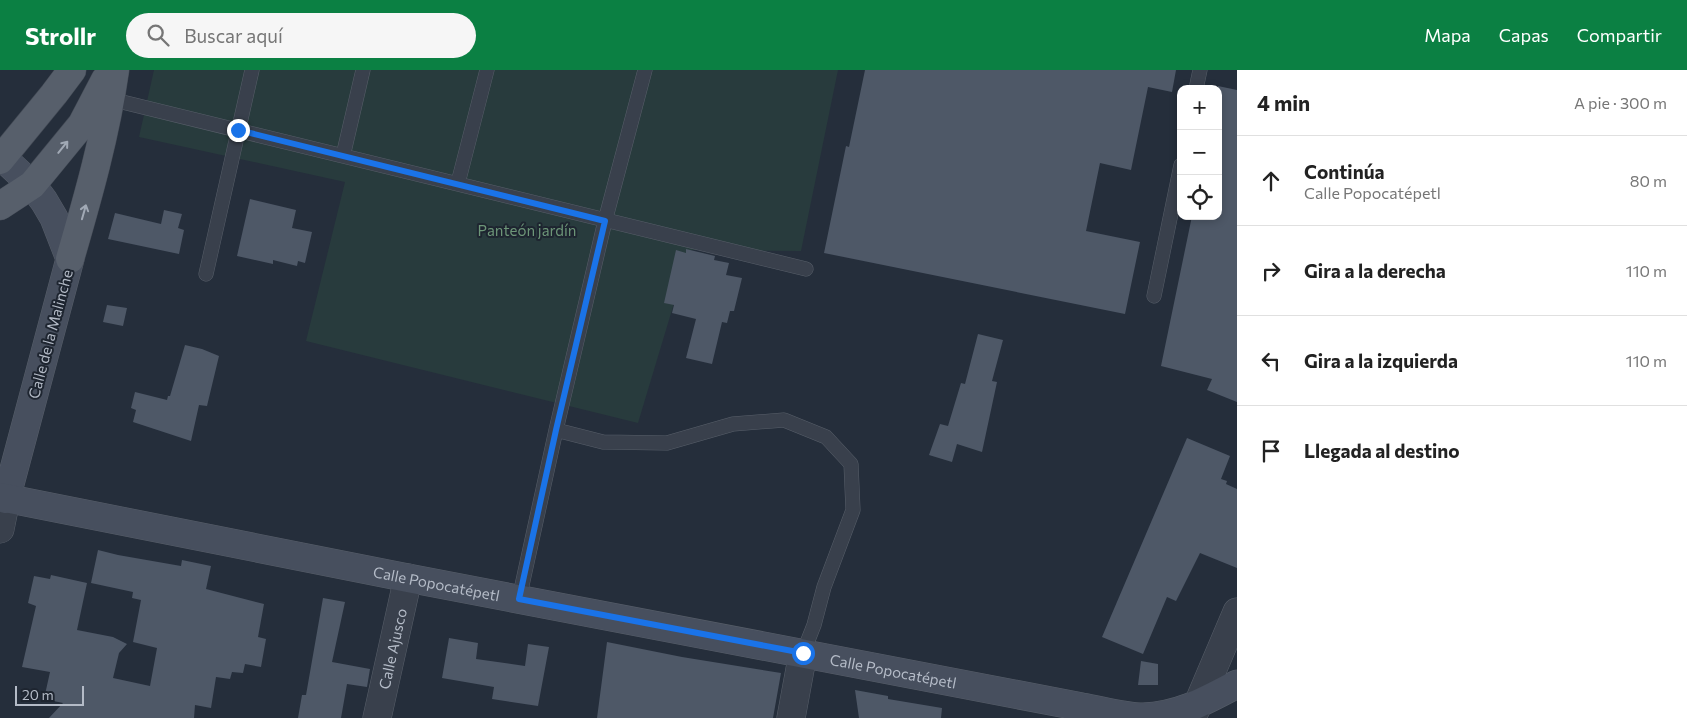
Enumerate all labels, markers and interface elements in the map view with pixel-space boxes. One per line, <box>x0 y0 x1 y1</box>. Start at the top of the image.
search box <box>126 13 476 58</box>
text: Strollr <box>25 21 96 50</box>
icon: search <box>144 21 172 49</box>
text: Buscar aquí <box>184 24 283 47</box>
text: Mapa <box>1424 24 1471 46</box>
text: Capas <box>1499 24 1549 46</box>
text: Compartir <box>1577 24 1662 46</box>
map controls <box>1177 85 1222 220</box>
button: + <box>1177 85 1222 130</box>
text: 4 min <box>1257 90 1310 115</box>
text: A pie · 300 m <box>1574 93 1667 112</box>
route end <box>227 119 250 142</box>
button: − <box>1177 130 1222 175</box>
one-way arrow <box>57 141 68 154</box>
text: Continúa <box>1304 160 1385 183</box>
icon: ahead <box>1257 167 1285 195</box>
text: 80 m <box>1630 171 1667 190</box>
button: locate <box>1177 175 1222 220</box>
text: Calle Popocatépetl <box>1304 183 1441 202</box>
one-way arrow <box>79 205 89 221</box>
park label: Panteón jardín <box>478 221 576 239</box>
icon: right <box>1257 257 1285 285</box>
text: Gira a la derecha <box>1304 259 1446 282</box>
text: 110 m <box>1626 261 1667 280</box>
street label: Calle de la Malinche <box>24 267 76 400</box>
icon: left <box>1257 347 1285 375</box>
text: Gira a la izquierda <box>1304 349 1458 372</box>
text: 110 m <box>1626 351 1667 370</box>
icon: arrive <box>1257 437 1285 465</box>
text: Llegada al destino <box>1304 439 1460 462</box>
street label: Calle Popocatépetl <box>372 562 501 604</box>
street label: Calle Ajusco <box>375 606 410 691</box>
route start <box>792 642 815 665</box>
street label: Calle Popocatépetl <box>828 650 958 692</box>
scale bar <box>15 683 84 706</box>
text: 20 m <box>22 686 54 703</box>

